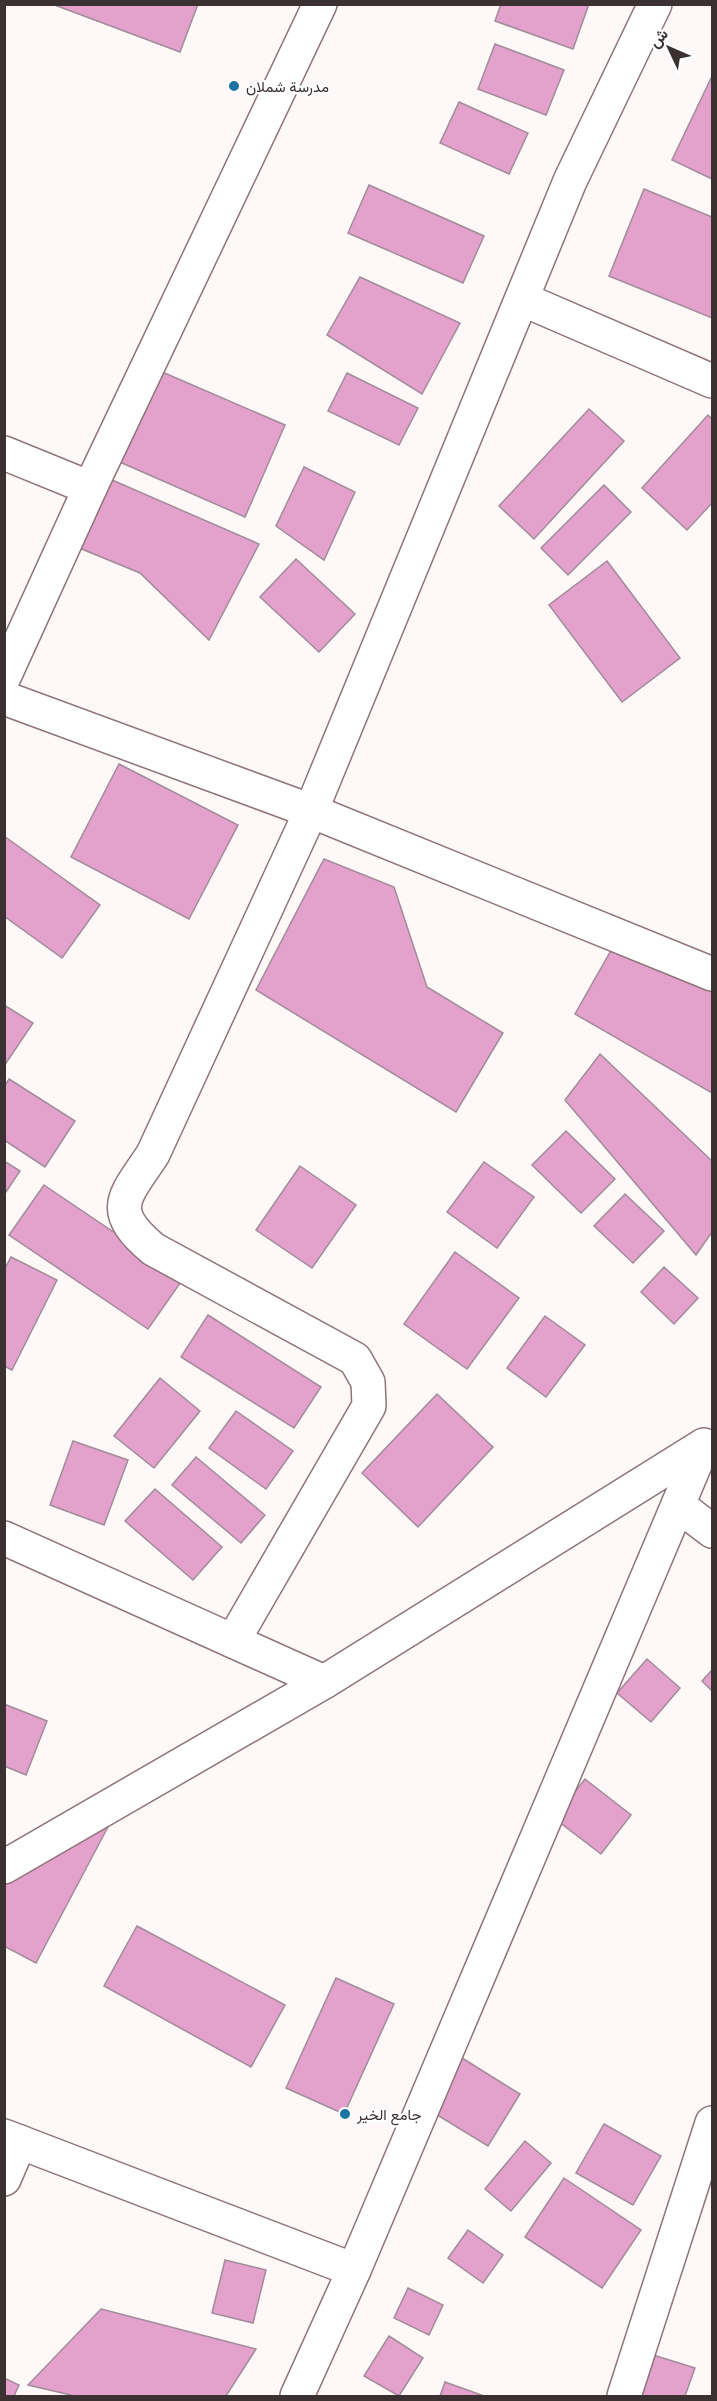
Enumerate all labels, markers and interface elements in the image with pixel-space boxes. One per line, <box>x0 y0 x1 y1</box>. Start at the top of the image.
north arrow <box>639 18 699 78</box>
text: ش <box>644 24 672 51</box>
place label: مدرسة شملان <box>246 77 329 96</box>
marker: مدرسة شملان <box>227 79 241 93</box>
place label: جامع الخير <box>356 2105 422 2126</box>
marker: جامع الخير <box>338 2107 352 2121</box>

